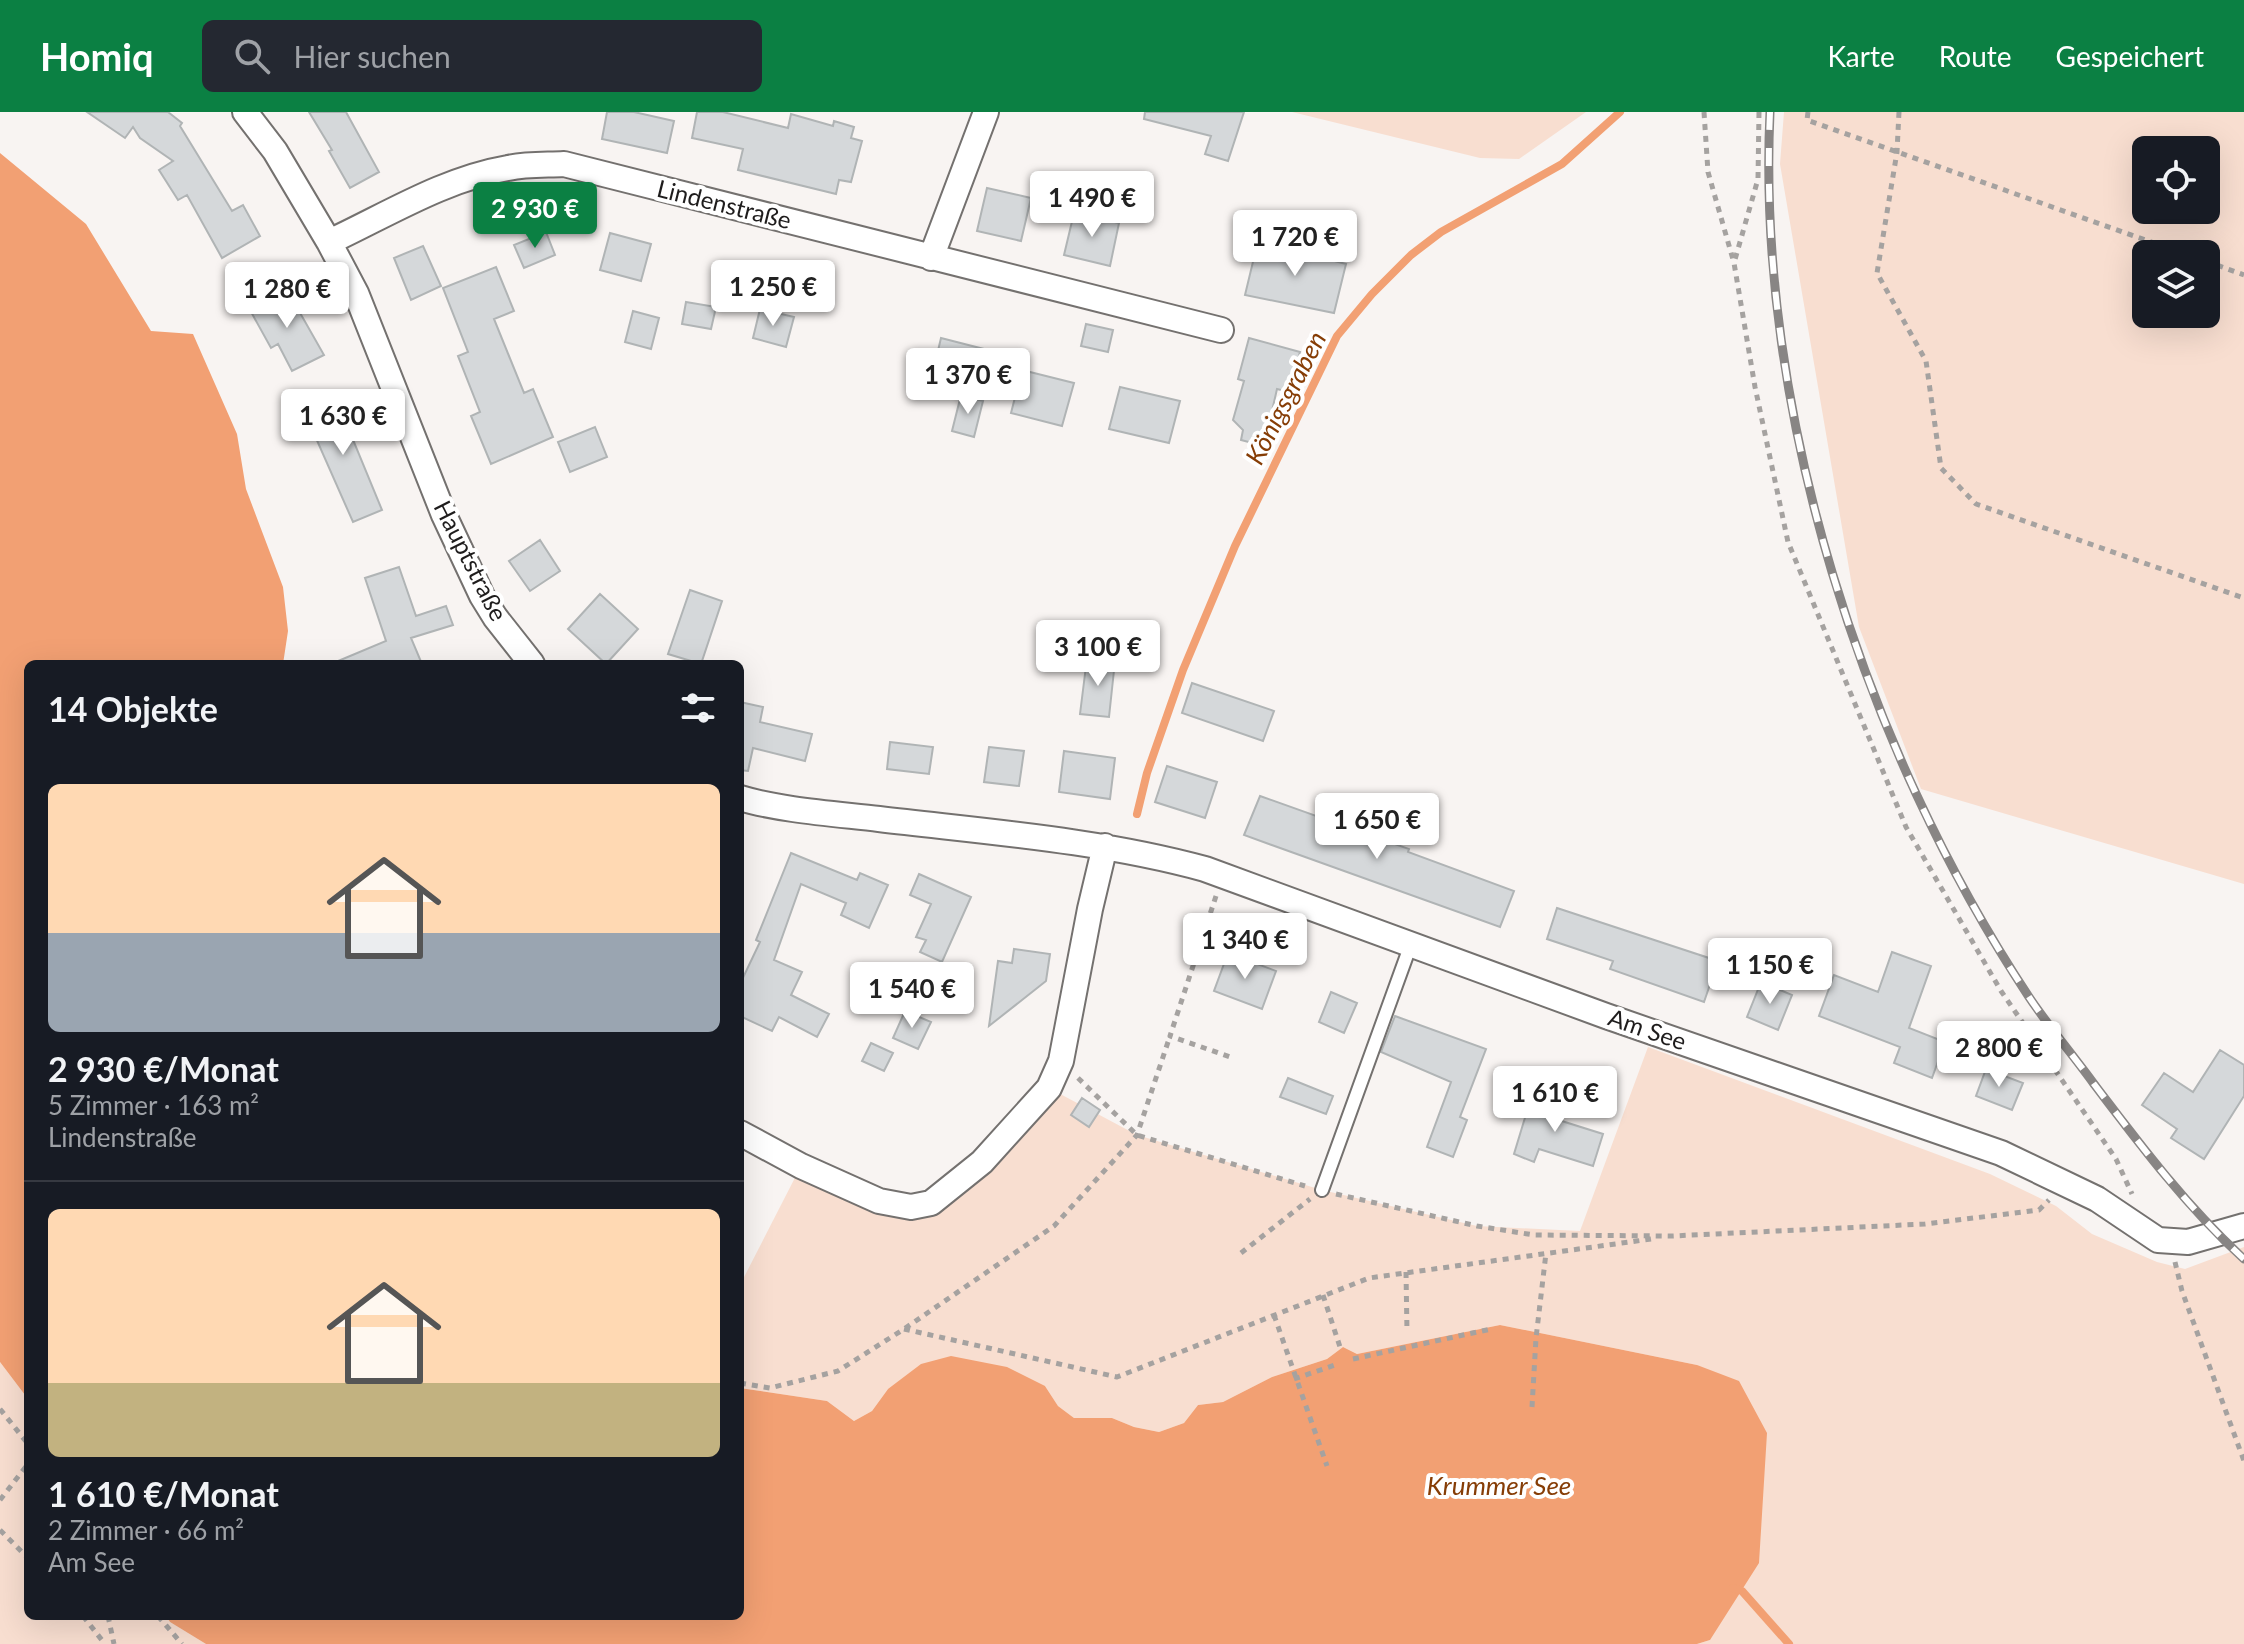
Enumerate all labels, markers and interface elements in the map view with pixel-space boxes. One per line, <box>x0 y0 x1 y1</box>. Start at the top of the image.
search box <box>202 20 762 92</box>
text: Homiq <box>40 33 154 79</box>
icon: search <box>230 34 274 78</box>
text: Hier suchen <box>294 38 451 74</box>
text: Karte <box>1827 39 1895 73</box>
text: Route <box>1939 39 2012 73</box>
text: Gespeichert <box>2056 39 2204 73</box>
map controls <box>2132 136 2220 328</box>
button: locate <box>2132 136 2220 224</box>
pin: 1 490 € <box>1018 171 1166 239</box>
street label: Lindenstraße <box>654 173 794 234</box>
text: 1 490 € <box>1048 181 1136 213</box>
pin: 2 930 € <box>461 182 609 250</box>
text: 2 930 € <box>491 192 579 224</box>
pin: 1 720 € <box>1221 210 1369 278</box>
text: 1 720 € <box>1251 220 1339 252</box>
button: layers <box>2132 240 2220 328</box>
pin: 1 250 € <box>699 260 847 328</box>
pin: 1 280 € <box>213 262 361 330</box>
text: 1 250 € <box>729 270 817 302</box>
text: 1 280 € <box>243 272 331 304</box>
water label: Königsgraben <box>1238 326 1332 470</box>
pin: 1 370 € <box>894 348 1042 416</box>
text: 1 370 € <box>924 358 1012 390</box>
pin: 1 630 € <box>269 389 417 457</box>
text: 1 630 € <box>299 399 387 431</box>
street label: Hauptstraße <box>429 495 514 625</box>
pin: 3 100 € <box>1024 620 1172 688</box>
text: 3 100 € <box>1054 630 1142 662</box>
icon: filters <box>676 686 720 730</box>
text: 14 Objekte <box>48 688 218 729</box>
pin: 1 650 € <box>1303 793 1451 861</box>
text: 1 650 € <box>1333 803 1421 835</box>
icon: home <box>312 836 456 980</box>
pin: 1 340 € <box>1171 913 1319 981</box>
text: 1 340 € <box>1201 923 1289 955</box>
pin: 1 150 € <box>1696 938 1844 1006</box>
text: 1 150 € <box>1726 948 1814 980</box>
pin: 1 540 € <box>838 962 986 1030</box>
text: 1 540 € <box>868 972 956 1004</box>
street label: Am See <box>1605 1002 1690 1055</box>
pin: 2 800 € <box>1925 1021 2073 1089</box>
text: 2 800 € <box>1955 1031 2043 1063</box>
text: 2 930 €/Monat <box>48 1048 279 1089</box>
pin: 1 610 € <box>1481 1066 1629 1134</box>
text: 1 610 € <box>1511 1076 1599 1108</box>
text: 5 Zimmer · 163 m² <box>48 1089 259 1121</box>
text: Lindenstraße <box>48 1121 196 1153</box>
icon: home <box>312 1261 456 1405</box>
water label: Krummer See <box>1427 1469 1571 1501</box>
text: 1 610 €/Monat <box>48 1473 279 1514</box>
text: 2 Zimmer · 66 m² <box>48 1514 244 1546</box>
text: Am See <box>48 1546 135 1578</box>

